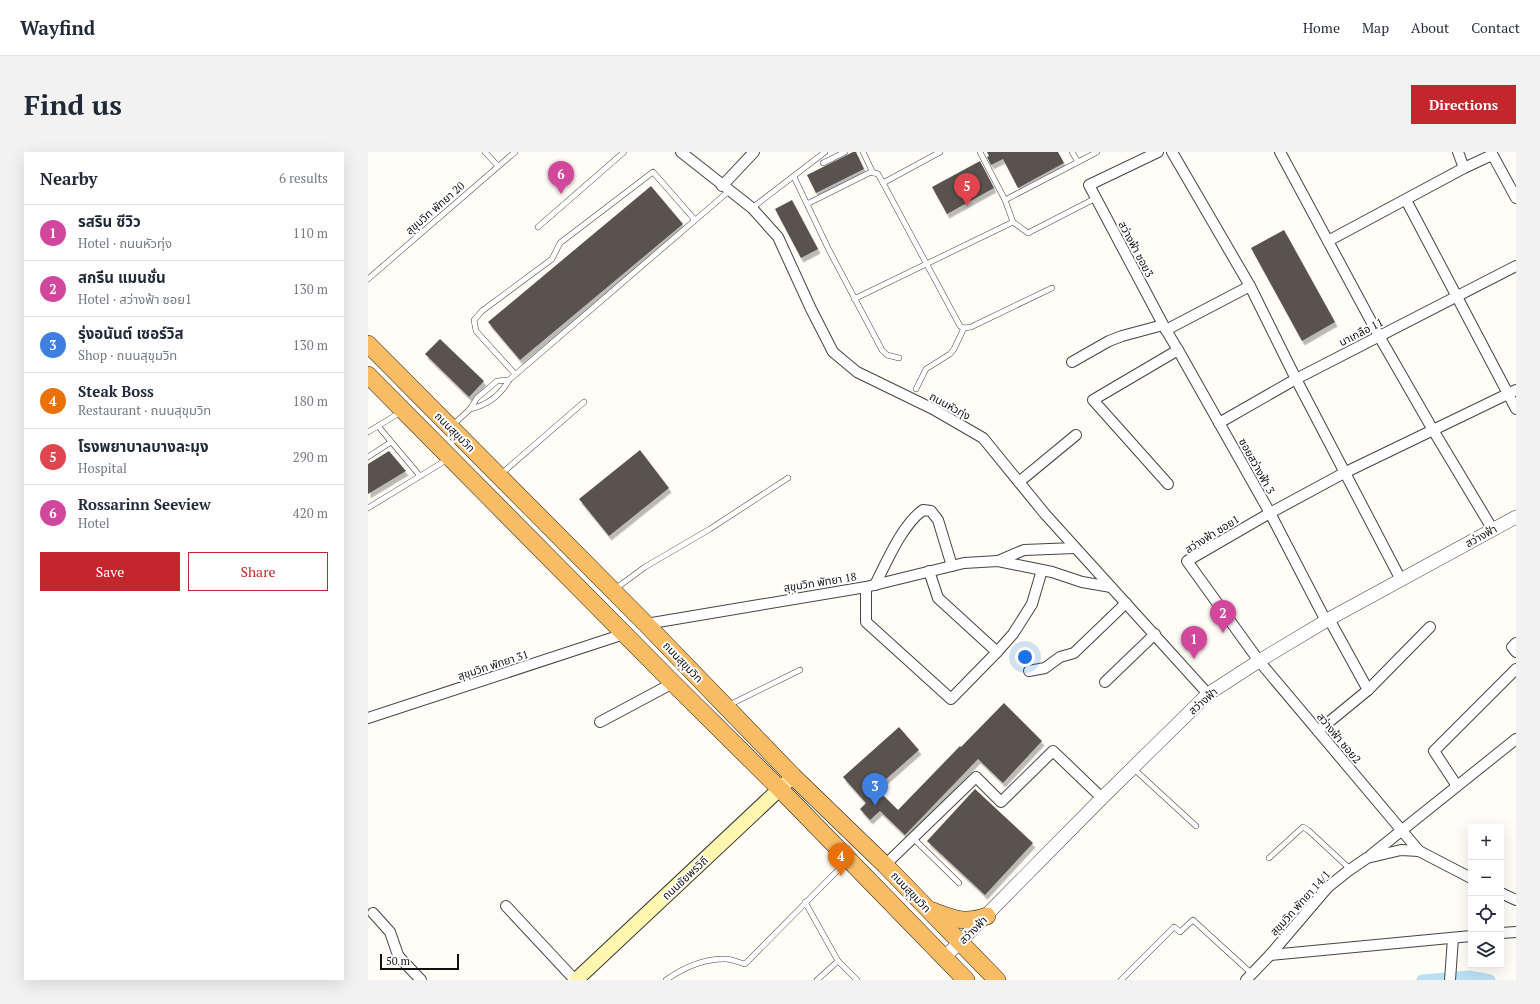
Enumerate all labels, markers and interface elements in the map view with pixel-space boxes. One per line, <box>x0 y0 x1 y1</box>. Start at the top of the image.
text: Wayfind <box>20 15 95 40</box>
text: Home <box>1303 18 1340 37</box>
text: Map <box>1362 18 1389 37</box>
text: About <box>1411 18 1449 37</box>
text: Contact <box>1471 18 1520 37</box>
button: Directions <box>1411 85 1516 124</box>
text: Find us <box>24 86 122 123</box>
pin: 6 <box>548 161 574 194</box>
text: Nearby <box>40 167 98 190</box>
text: 6 results <box>279 169 328 187</box>
pin: 5 <box>954 173 980 206</box>
street label: สุขุมวิท พัทยา 20 <box>403 178 467 237</box>
text: รสริน ซีวิว <box>78 211 141 231</box>
street label: สว่างฟ้า ซอย3 <box>1115 219 1157 280</box>
text: 1 <box>49 224 57 242</box>
text: 110 m <box>293 224 328 242</box>
text: Hotel · ถนนหัวทุ่ง <box>78 234 172 252</box>
text: สกรีน แมนชั่น <box>78 267 166 287</box>
text: 2 <box>49 280 57 298</box>
text: 130 m <box>293 280 328 298</box>
text: Hotel · สว่างฟ้า ซอย1 <box>78 290 192 308</box>
street label: นาเกลือ 11 <box>1336 315 1386 349</box>
text: รุ่งอนันต์ เซอร์วิส <box>78 323 184 343</box>
text: 3 <box>49 336 57 354</box>
text: 130 m <box>293 336 328 354</box>
text: Shop · ถนนสุขุมวิท <box>78 346 177 364</box>
text: Steak Boss <box>78 381 154 401</box>
street label: ถนนหัวทุ่ง <box>927 389 973 423</box>
text: 4 <box>49 392 57 410</box>
text: 180 m <box>293 392 328 410</box>
text: Restaurant · ถนนสุขุมวิท <box>78 401 211 419</box>
street label: ถนนสุขุมวิท <box>432 409 478 455</box>
text: โรงพยาบาลบางละมุง <box>78 436 209 456</box>
street label: ซอยสว่างฟ้า 3 <box>1236 436 1278 496</box>
text: 5 <box>49 448 57 466</box>
text: 290 m <box>293 448 328 466</box>
text: Hospital <box>78 459 127 477</box>
text: Rossarinn Seeview <box>78 494 211 514</box>
text: 6 <box>49 504 57 522</box>
text: 420 m <box>293 504 328 522</box>
street label: สว่างฟ้า ซอย1 <box>1182 512 1242 556</box>
text: Hotel <box>78 514 110 532</box>
street label: สว่างฟ้า <box>1463 522 1499 550</box>
button: Save <box>40 552 180 591</box>
button: Share <box>188 552 328 591</box>
street label: สุขุมวิท พัทยา 18 <box>783 569 858 595</box>
pin: 2 <box>1210 600 1236 633</box>
pin: 1 <box>1181 626 1207 659</box>
street label: ถนนสุขุมวิท <box>660 639 706 685</box>
street label: สุขุมวิท พัทยา 31 <box>456 647 530 683</box>
your location <box>1015 647 1035 667</box>
street label: สว่างฟ้า <box>1186 685 1220 717</box>
street label: สว่างฟ้า ซอย2 <box>1314 710 1364 766</box>
pin: 3 <box>862 773 888 806</box>
map controls <box>1468 824 1504 968</box>
button: + <box>1468 824 1504 860</box>
pin: 4 <box>828 843 854 876</box>
street label: ถนนชัยพรวิถี <box>659 853 711 903</box>
button: − <box>1468 860 1504 896</box>
street label: สุขุมวิท พัทยา 14/1 <box>1267 867 1333 939</box>
street label: ถนนสุขุมวิท <box>888 869 934 915</box>
button: locate <box>1468 896 1504 932</box>
street label: สว่างฟ้า <box>956 913 990 947</box>
button: layers <box>1468 932 1504 968</box>
scale bar <box>380 952 459 971</box>
text: 50 m <box>386 954 410 968</box>

